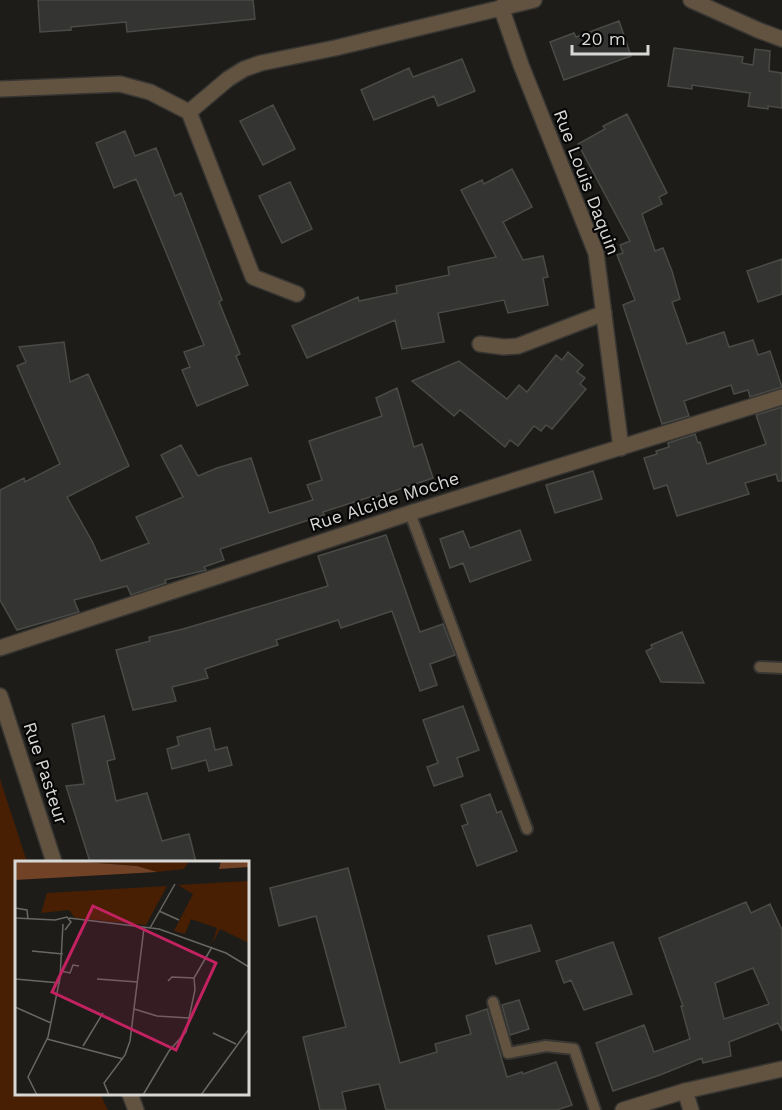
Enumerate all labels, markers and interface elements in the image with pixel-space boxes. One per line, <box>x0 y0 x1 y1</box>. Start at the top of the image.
scale bar <box>572 18 648 56</box>
text: 20 m <box>581 28 626 49</box>
street label: Rue Louis Daquin <box>550 106 624 258</box>
street label: Rue Alcide Moche <box>306 467 462 535</box>
street label: Rue Pasteur <box>20 719 72 827</box>
inset map <box>15 861 249 1095</box>

